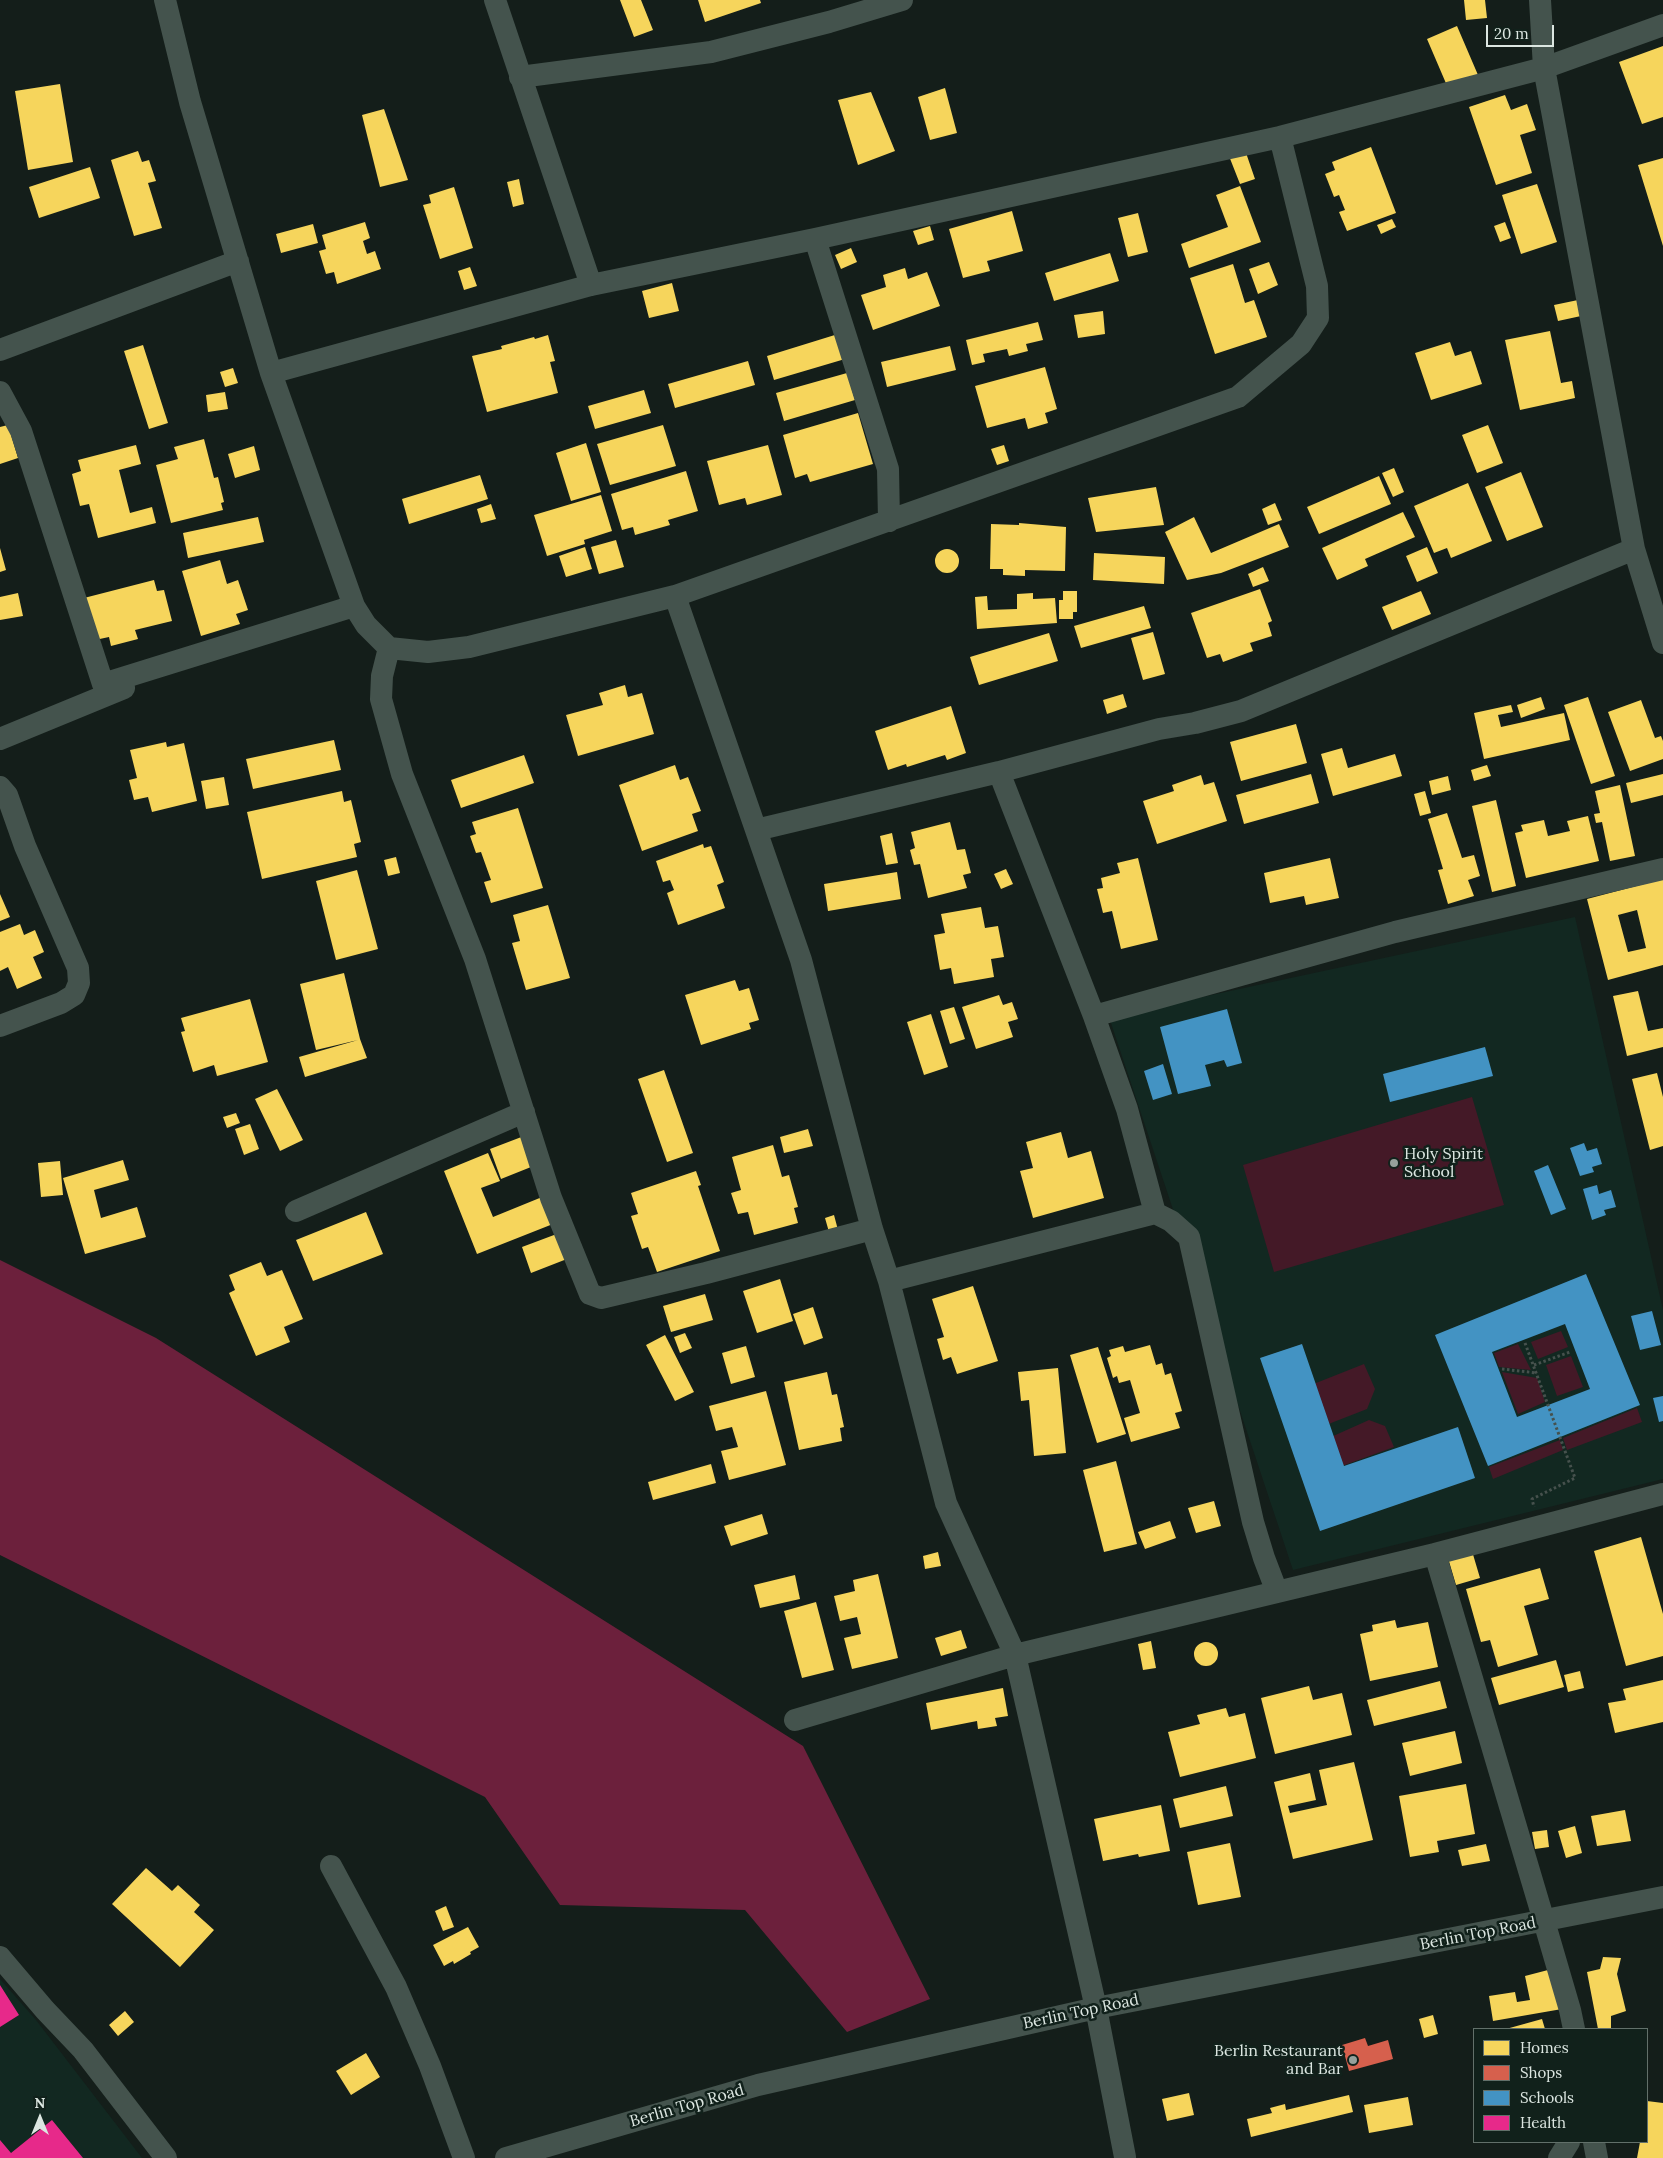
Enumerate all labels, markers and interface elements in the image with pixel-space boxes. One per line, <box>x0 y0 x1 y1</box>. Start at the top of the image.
scale bar <box>1488 15 1556 47</box>
text: 20 m <box>1494 24 1529 43</box>
place label: Holy Spirit School <box>1404 1144 1483 1182</box>
marker: Holy Spirit School <box>1388 1157 1400 1169</box>
street label: Berlin Top Road <box>1418 1913 1538 1955</box>
street label: Berlin Top Road <box>1021 1990 1141 2034</box>
legend <box>1473 2028 1648 2143</box>
text: Homes <box>1520 2038 1569 2057</box>
place label: Berlin Restaurant and Bar <box>1214 2041 1343 2079</box>
marker: Berlin Restaurant and Bar <box>1347 2054 1359 2066</box>
text: Shops <box>1520 2063 1562 2082</box>
street label: Berlin Top Road <box>628 2081 746 2131</box>
text: Schools <box>1520 2088 1574 2107</box>
north arrow <box>15 2093 65 2143</box>
text: N <box>35 2094 45 2112</box>
text: Health <box>1520 2113 1566 2132</box>

